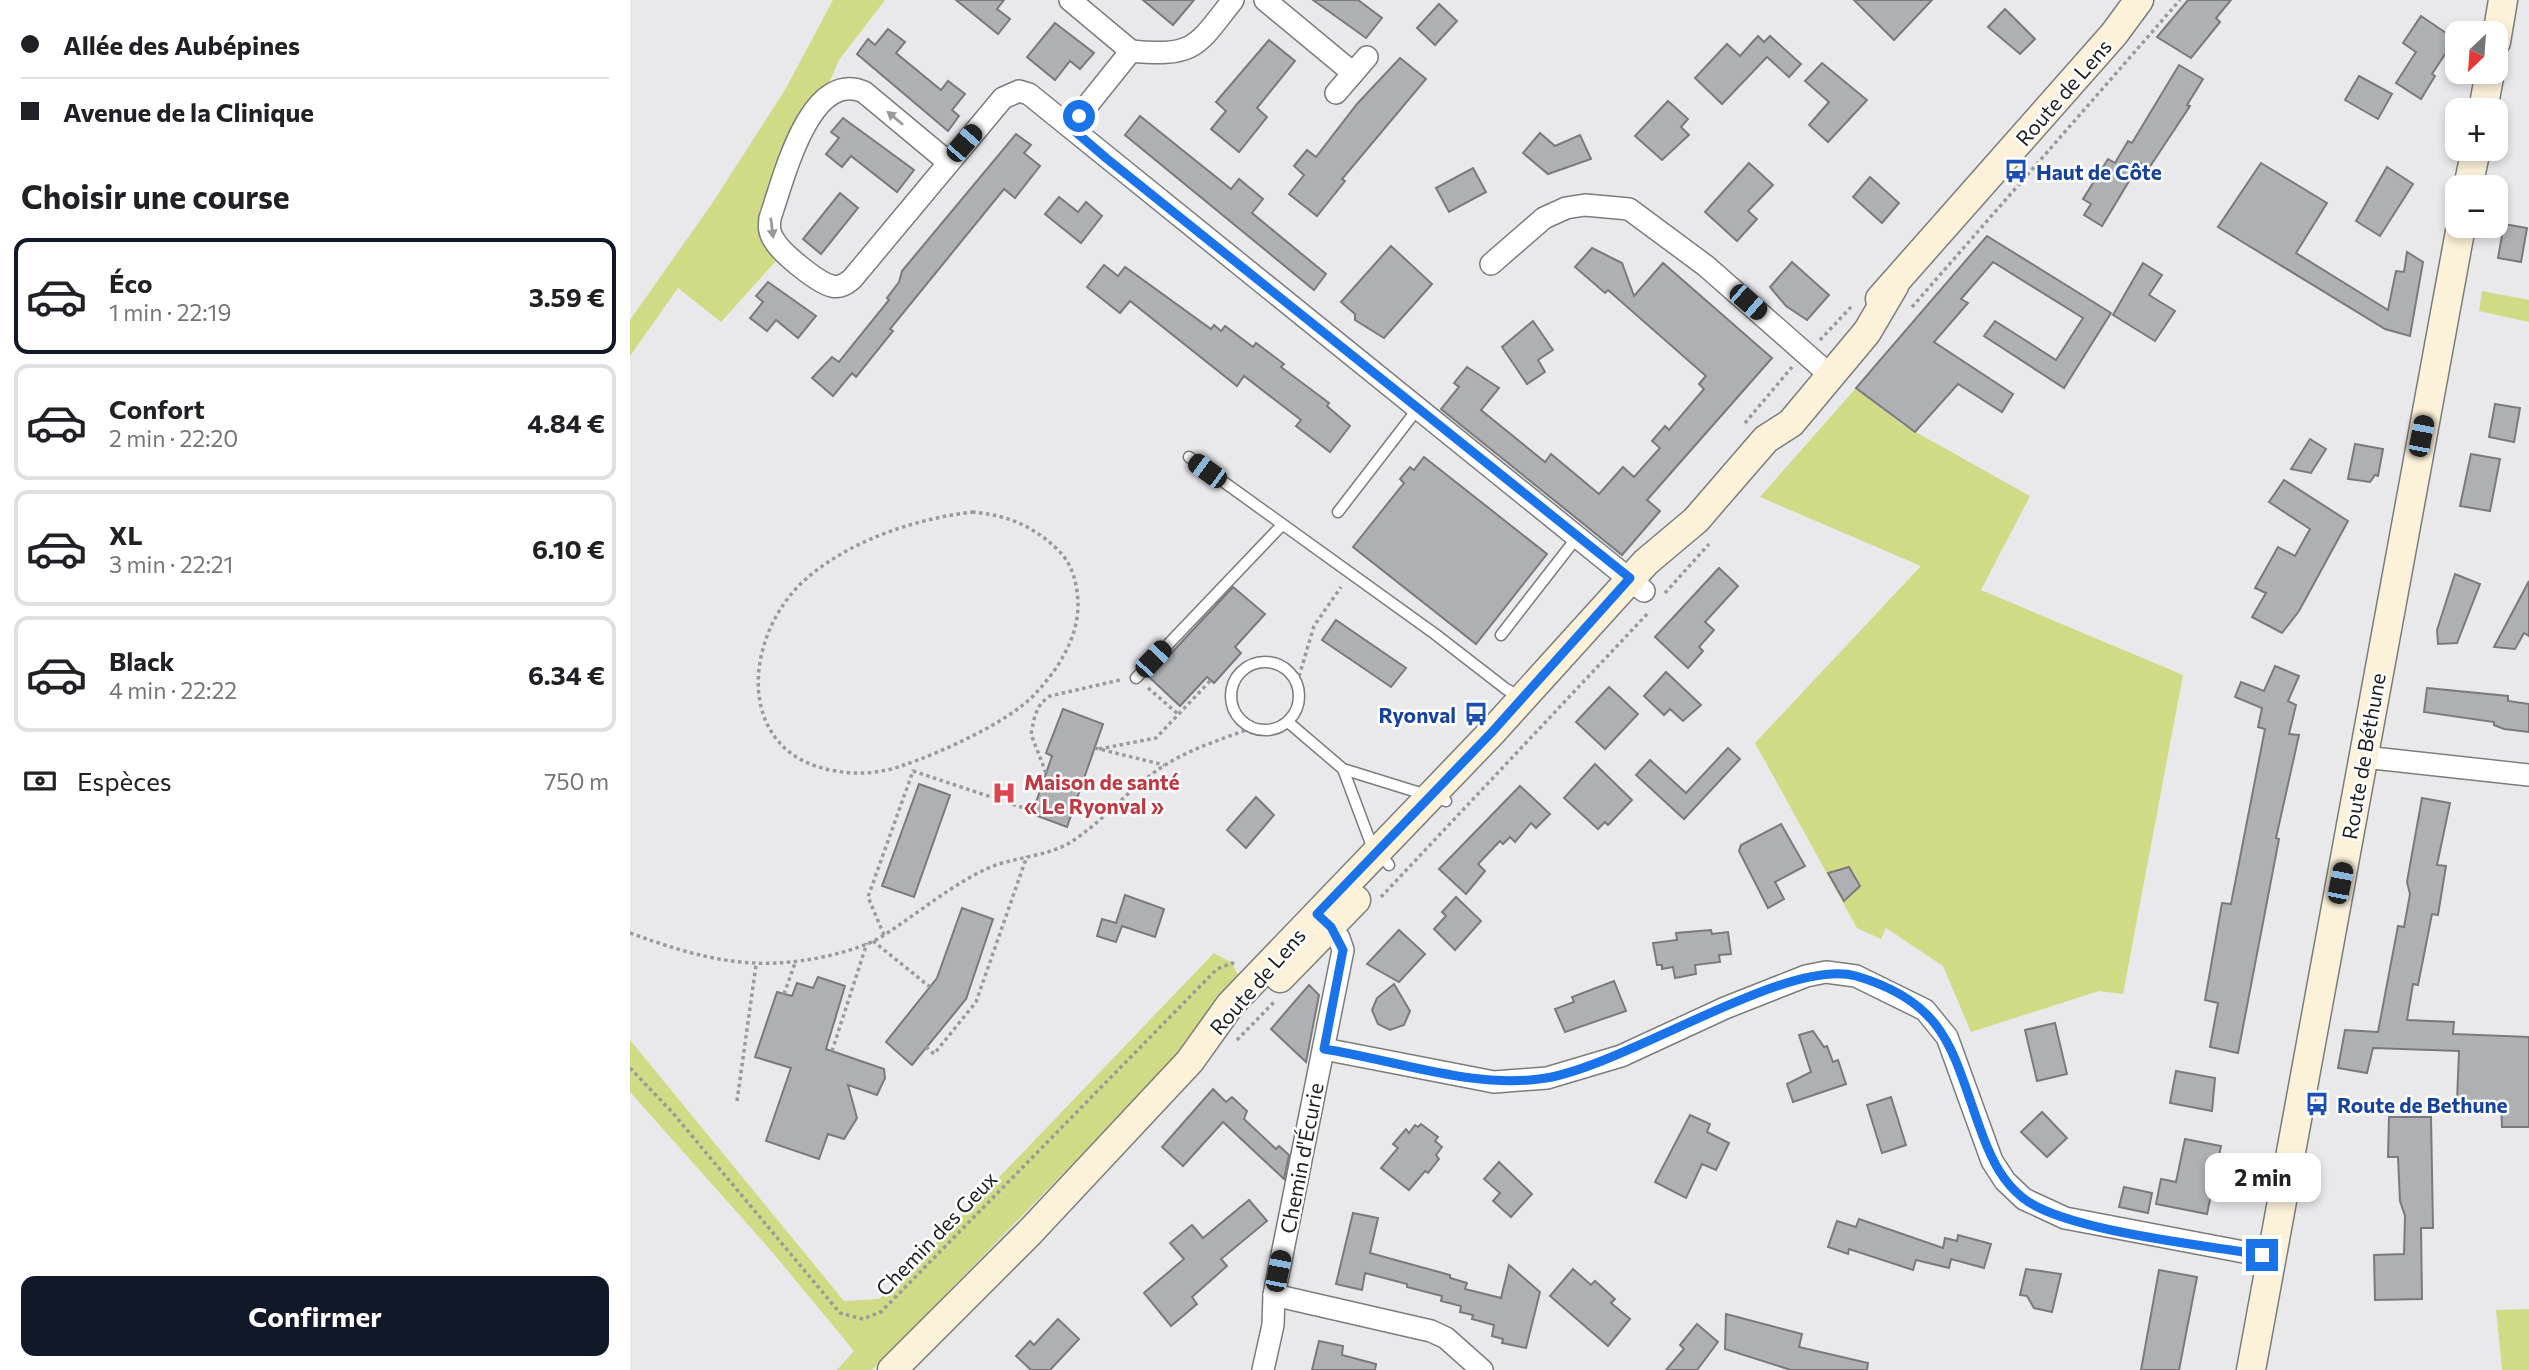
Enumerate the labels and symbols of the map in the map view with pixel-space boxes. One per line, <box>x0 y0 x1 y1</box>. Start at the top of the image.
north arrow <box>2445 21 2508 84</box>
street label: Route de Lens <box>2010 34 2116 150</box>
route start <box>1063 100 1095 132</box>
one-way arrow <box>887 111 904 126</box>
car <box>943 120 986 166</box>
bus stop icon: Haut de Côte <box>2002 157 2030 185</box>
place label: Haut de Côte <box>2036 159 2162 184</box>
one-way arrow <box>767 217 778 239</box>
car <box>1726 280 1771 324</box>
car <box>2407 413 2436 459</box>
car <box>1184 450 1231 492</box>
car <box>1131 636 1176 682</box>
street label: Route de Béthune <box>2336 671 2390 841</box>
bus stop icon: Ryonval <box>1462 700 1490 728</box>
place label: Ryonval <box>1378 702 1456 727</box>
place label: Maison de santé « Le Ryonval » <box>1024 769 1180 818</box>
hospital icon: Maison de santé « Le Ryonval » <box>990 779 1018 807</box>
car <box>2326 860 2355 906</box>
street label: Route de Lens <box>1204 923 1310 1039</box>
street label: Chemin d'Écurie <box>1274 1080 1328 1236</box>
bus stop icon: Route de Bethune <box>2303 1090 2331 1118</box>
place label: Route de Bethune <box>2337 1092 2508 1117</box>
callout: 2 min <box>2204 1154 2320 1202</box>
street label: Chemin des Geux <box>870 1166 1002 1300</box>
route end <box>2246 1239 2278 1271</box>
car <box>1264 1248 1293 1294</box>

